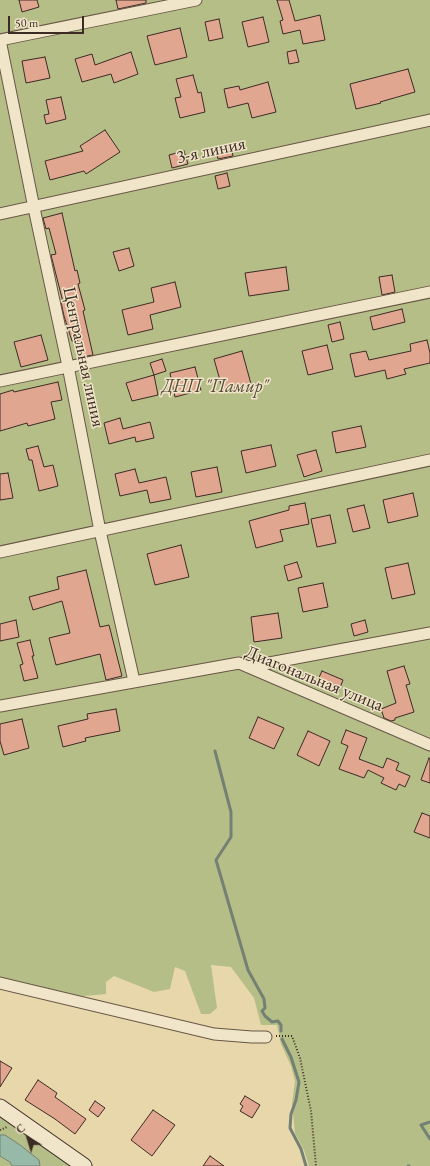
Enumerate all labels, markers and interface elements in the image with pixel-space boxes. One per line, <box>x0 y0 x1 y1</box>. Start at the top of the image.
scale bar <box>10 8 86 34</box>
text: 50 m <box>15 15 38 31</box>
street label: 3-я линия <box>174 133 248 169</box>
street label: Центральная линия <box>58 285 108 429</box>
park label: ДНП "Памир" <box>162 376 268 398</box>
street label: Диагональная улица <box>242 641 386 717</box>
north arrow <box>8 1118 48 1158</box>
text: С <box>13 1121 28 1136</box>

